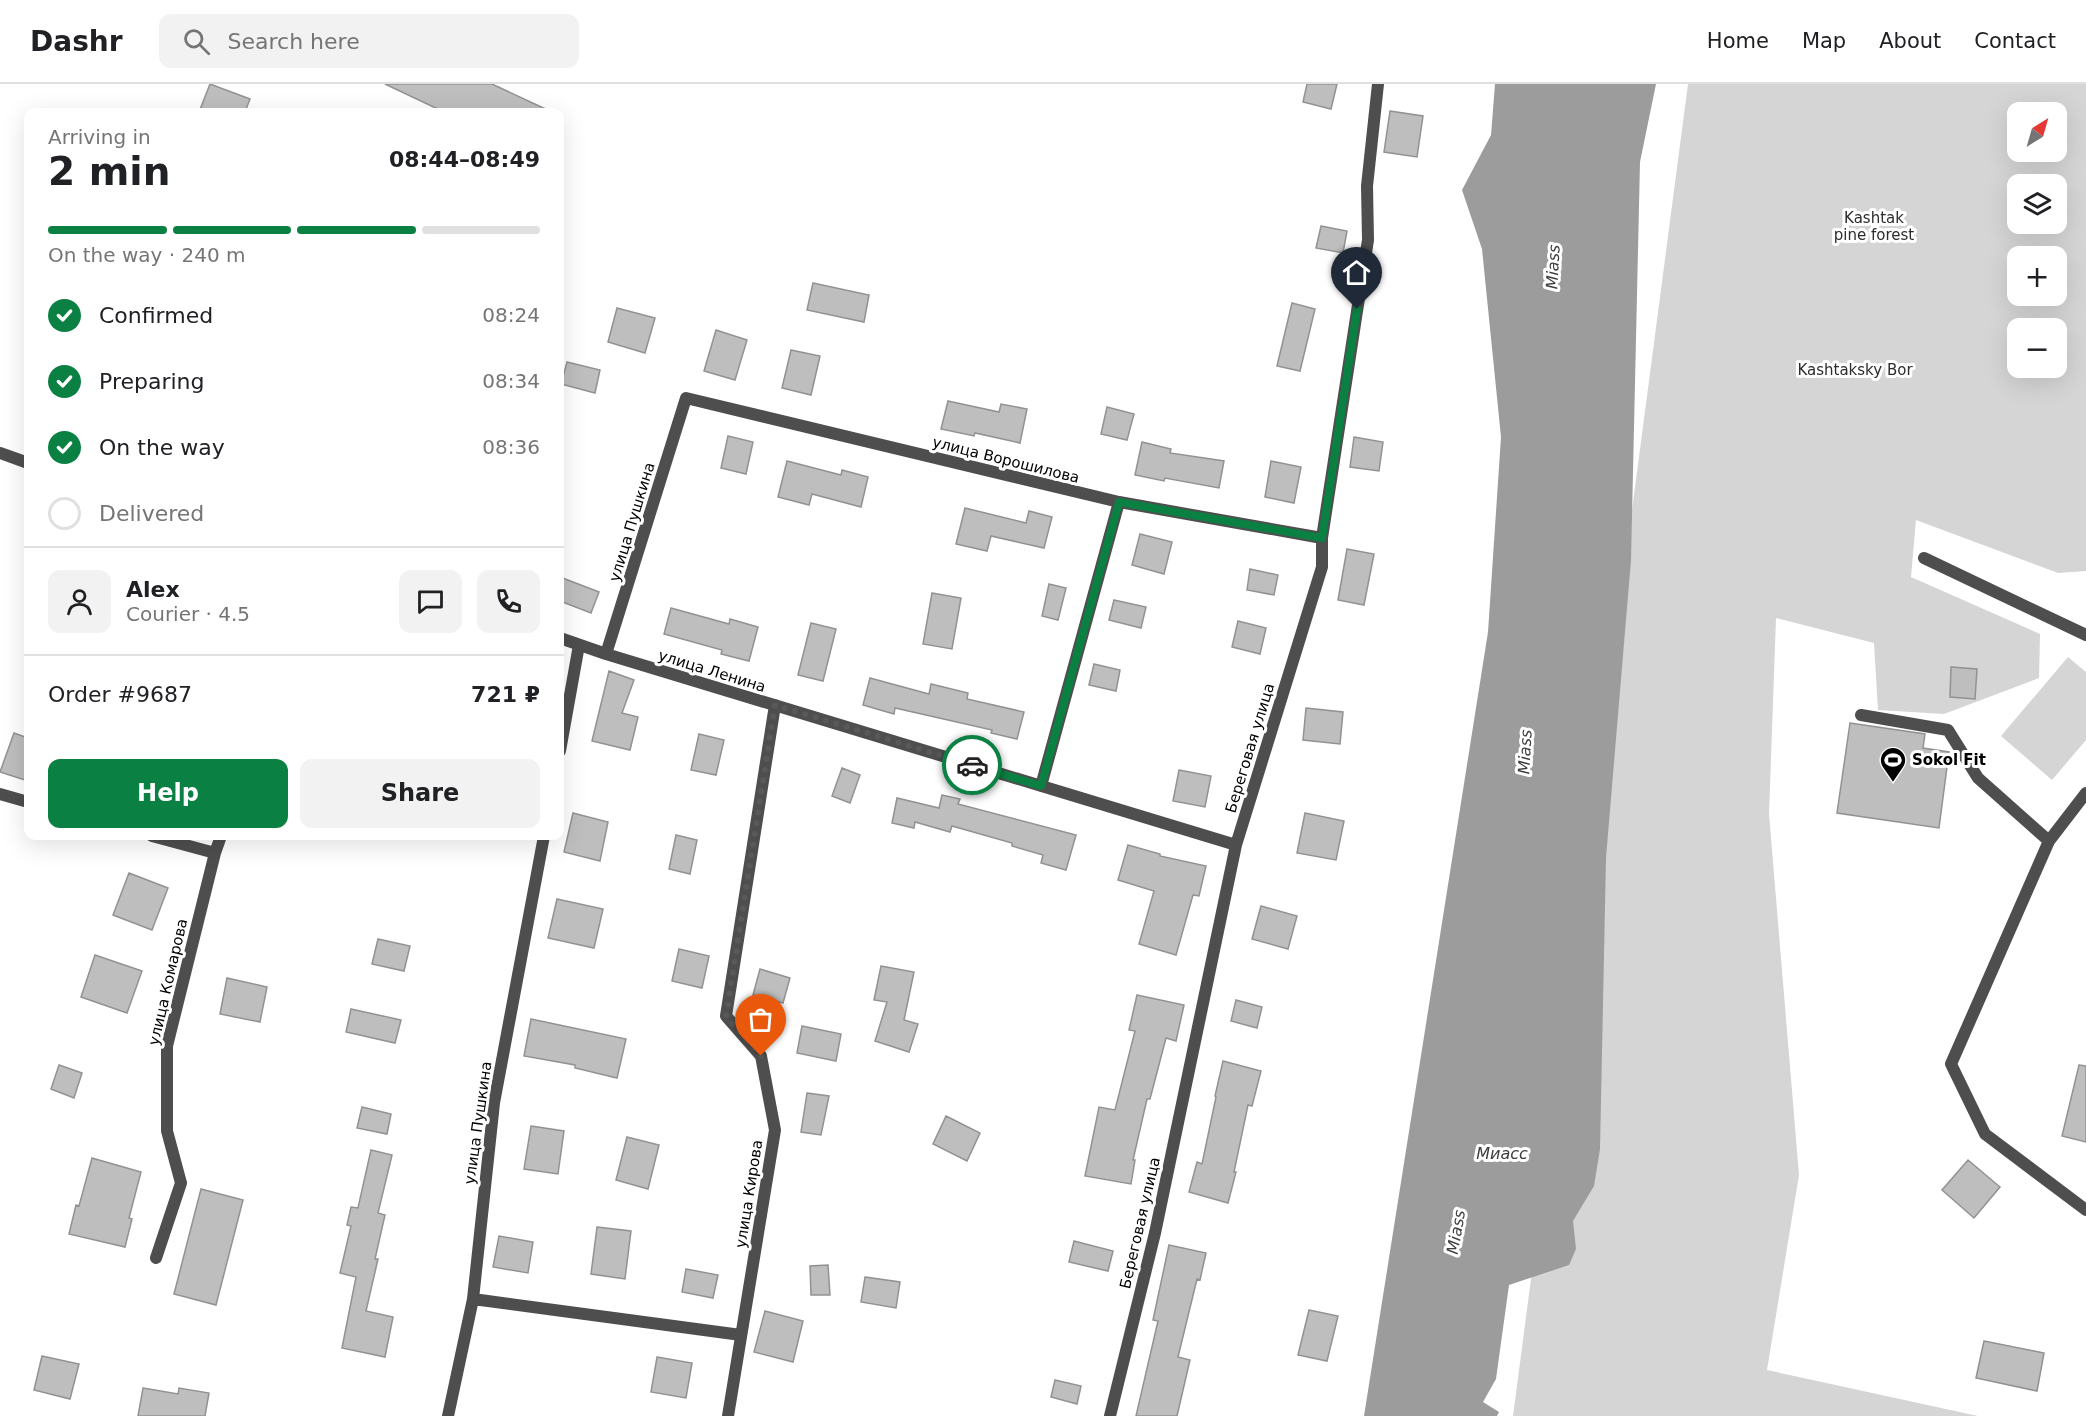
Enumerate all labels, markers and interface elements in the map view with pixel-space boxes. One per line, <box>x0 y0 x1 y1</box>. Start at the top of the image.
search box <box>159 14 579 68</box>
text: Dashr <box>30 25 123 58</box>
icon: search <box>180 25 213 58</box>
text: Search here <box>228 29 360 54</box>
text: Home <box>1707 29 1769 53</box>
text: Map <box>1802 29 1846 53</box>
text: About <box>1879 29 1941 53</box>
text: Contact <box>1974 29 2056 53</box>
north arrow <box>2007 102 2067 162</box>
map controls <box>2007 102 2067 378</box>
text: Arriving in <box>48 125 151 149</box>
text: 08:44–08:49 <box>389 147 540 172</box>
text: 2 min <box>48 149 170 194</box>
button: layers <box>2007 174 2067 234</box>
park label: Kashtak pine forest <box>1834 209 1914 244</box>
text: On the way · 240 m <box>48 243 246 267</box>
water label: Miass <box>1542 244 1564 290</box>
button: + <box>2007 246 2067 306</box>
pin <box>1331 247 1382 309</box>
icon: home <box>1340 256 1373 289</box>
icon: check <box>48 299 81 332</box>
text: Confirmed <box>99 303 213 328</box>
text: 08:24 <box>482 303 540 327</box>
button: − <box>2007 318 2067 378</box>
park label: Kashtaksky Bor <box>1797 361 1913 379</box>
icon: check <box>48 365 81 398</box>
text: Preparing <box>99 369 205 394</box>
text: 08:34 <box>482 369 540 393</box>
icon: check <box>48 431 81 464</box>
street label: улица Ворошилова <box>931 433 1081 487</box>
text: On the way <box>99 435 225 460</box>
text: 08:36 <box>482 435 540 459</box>
street label: улица Пушкина <box>605 460 659 584</box>
text: Delivered <box>99 501 204 526</box>
button: person <box>48 570 111 633</box>
button: chat <box>399 570 462 633</box>
button: phone <box>477 570 540 633</box>
text: Alex <box>126 577 180 602</box>
text: Courier · 4.5 <box>126 602 250 626</box>
street label: улица Ленина <box>656 646 768 696</box>
street label: Береговая улица <box>1222 681 1278 815</box>
text: Order #9687 <box>48 682 192 707</box>
text: 721 ₽ <box>471 682 540 707</box>
water label: Miass <box>1514 729 1536 775</box>
courier <box>942 735 1002 795</box>
sports icon: Sokol Fit <box>1878 745 1908 783</box>
icon: car <box>956 749 989 782</box>
place label: Sokol Fit <box>1912 751 1986 769</box>
button: Help <box>48 759 288 828</box>
button: Share <box>300 759 540 828</box>
street label: улица Комарова <box>145 917 191 1047</box>
pin <box>735 994 786 1056</box>
icon: bag <box>744 1003 777 1036</box>
street label: улица Пушкина <box>460 1060 496 1186</box>
street label: улица Кирова <box>732 1139 766 1249</box>
water label: Миасс <box>1476 1144 1528 1163</box>
street label: Береговая улица <box>1116 1155 1164 1291</box>
water label: Miass <box>1443 1208 1469 1256</box>

